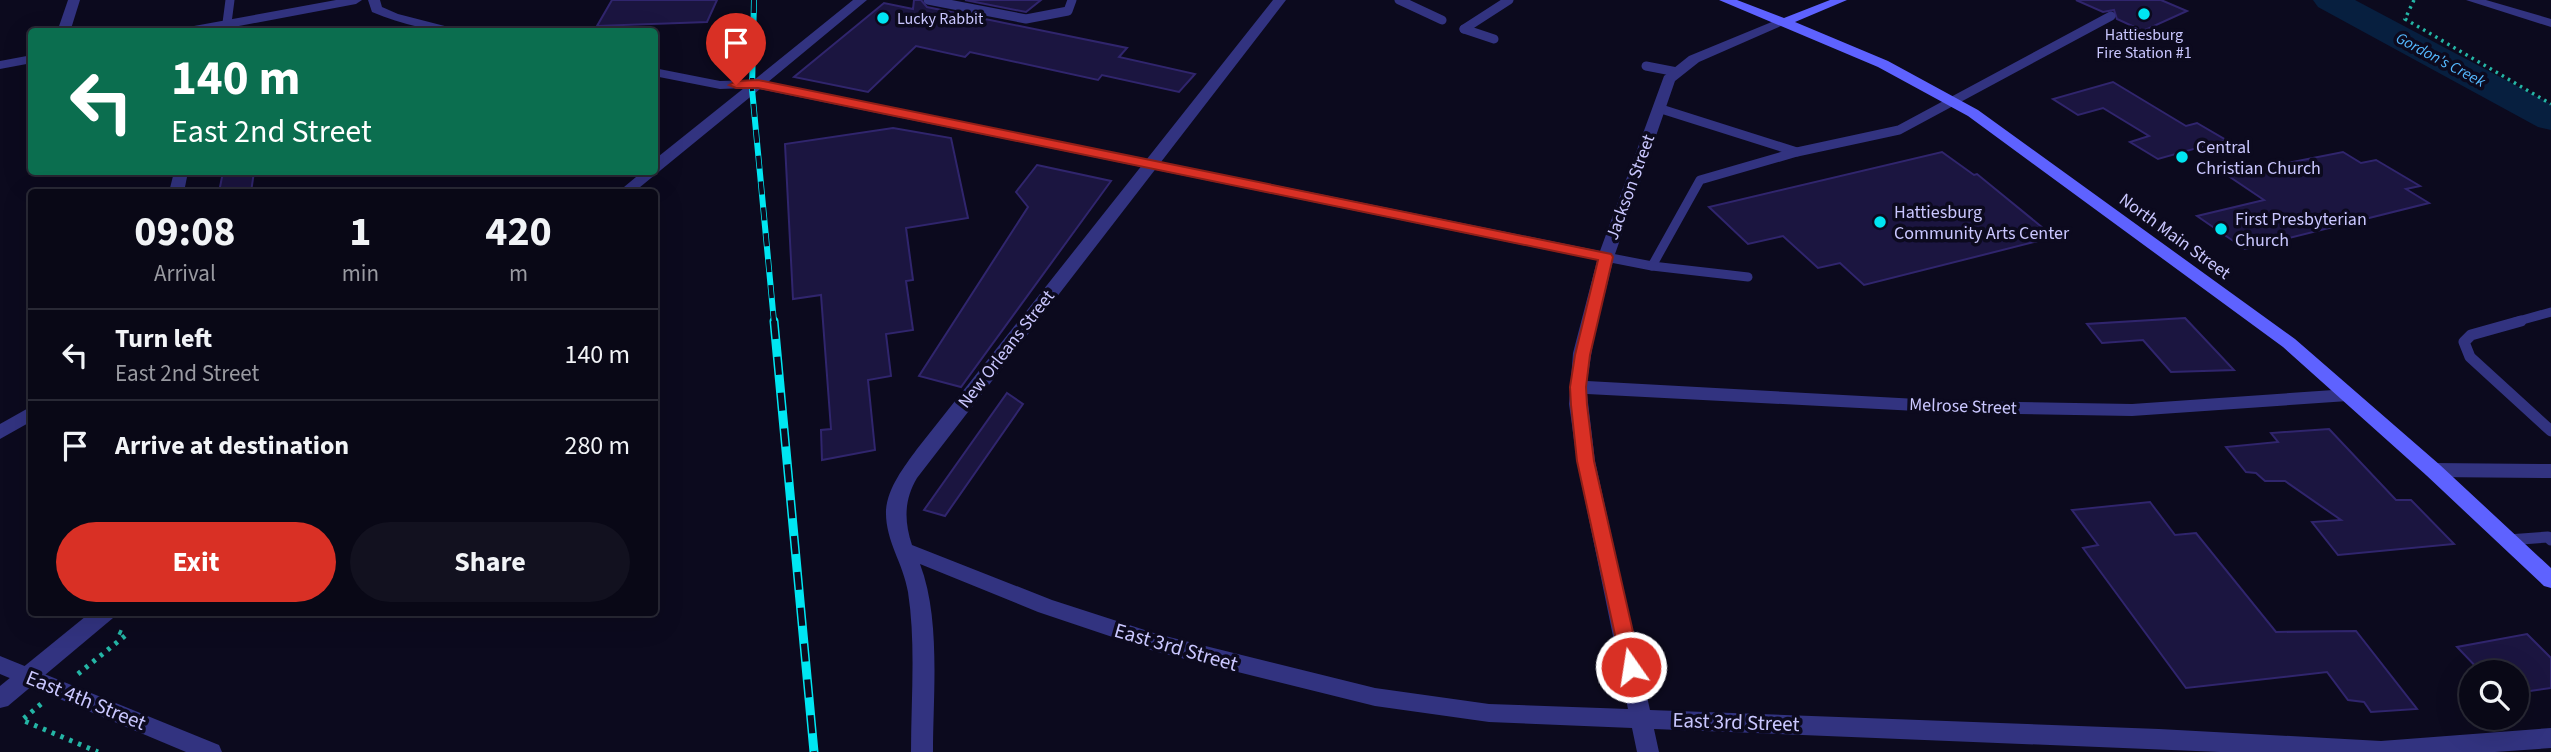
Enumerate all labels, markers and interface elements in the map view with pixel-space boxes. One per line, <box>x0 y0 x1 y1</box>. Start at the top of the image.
marker: Hattiesburg Fire Station #1 <box>2136 6 2152 22</box>
place label: Lucky Rabbit <box>897 8 984 30</box>
marker: Lucky Rabbit <box>875 10 891 26</box>
pin <box>706 13 766 85</box>
icon: arrive <box>717 24 755 62</box>
place label: Hattiesburg Fire Station #1 <box>2096 24 2192 64</box>
water label: Gordon's Creek <box>2392 27 2489 93</box>
text: 140 m <box>171 44 300 114</box>
icon: left <box>56 56 147 147</box>
text: East 2nd Street <box>171 109 372 155</box>
street label: Jackson Street <box>1600 131 1661 243</box>
place label: Central Christian Church <box>2196 135 2321 181</box>
marker: Central Christian Church <box>2174 149 2190 165</box>
street label: North Main Street <box>2114 187 2236 285</box>
place label: Hattiesburg Community Arts Center <box>1894 200 2070 246</box>
text: 09:08 <box>134 202 236 262</box>
text: 1 <box>349 202 371 262</box>
text: 420 <box>485 202 552 262</box>
place label: First Presbyterian Church <box>2235 207 2367 253</box>
marker: Hattiesburg Community Arts Center <box>1872 214 1888 230</box>
marker: First Presbyterian Church <box>2213 221 2229 237</box>
text: Arrival <box>154 257 216 290</box>
text: min <box>342 257 379 290</box>
text: m <box>509 257 528 290</box>
street label: New Orleans Street <box>952 285 1061 414</box>
text: Turn left <box>115 320 212 357</box>
icon: left <box>56 336 94 374</box>
text: 140 m <box>564 336 630 373</box>
text: East 2nd Street <box>115 357 259 390</box>
street label: Melrose Street <box>1909 392 2017 421</box>
icon: arrive <box>56 427 94 465</box>
text: Arrive at destination <box>115 427 349 464</box>
text: 280 m <box>564 427 630 464</box>
button: Exit <box>56 522 336 602</box>
button: Share <box>350 522 630 602</box>
street label: East 3rd Street <box>1111 615 1241 679</box>
position arrow <box>1594 630 1668 704</box>
map controls <box>2459 660 2529 730</box>
button: search <box>2459 660 2529 730</box>
street label: East 4th Street <box>21 662 151 738</box>
street label: East 3rd Street <box>1672 705 1800 739</box>

